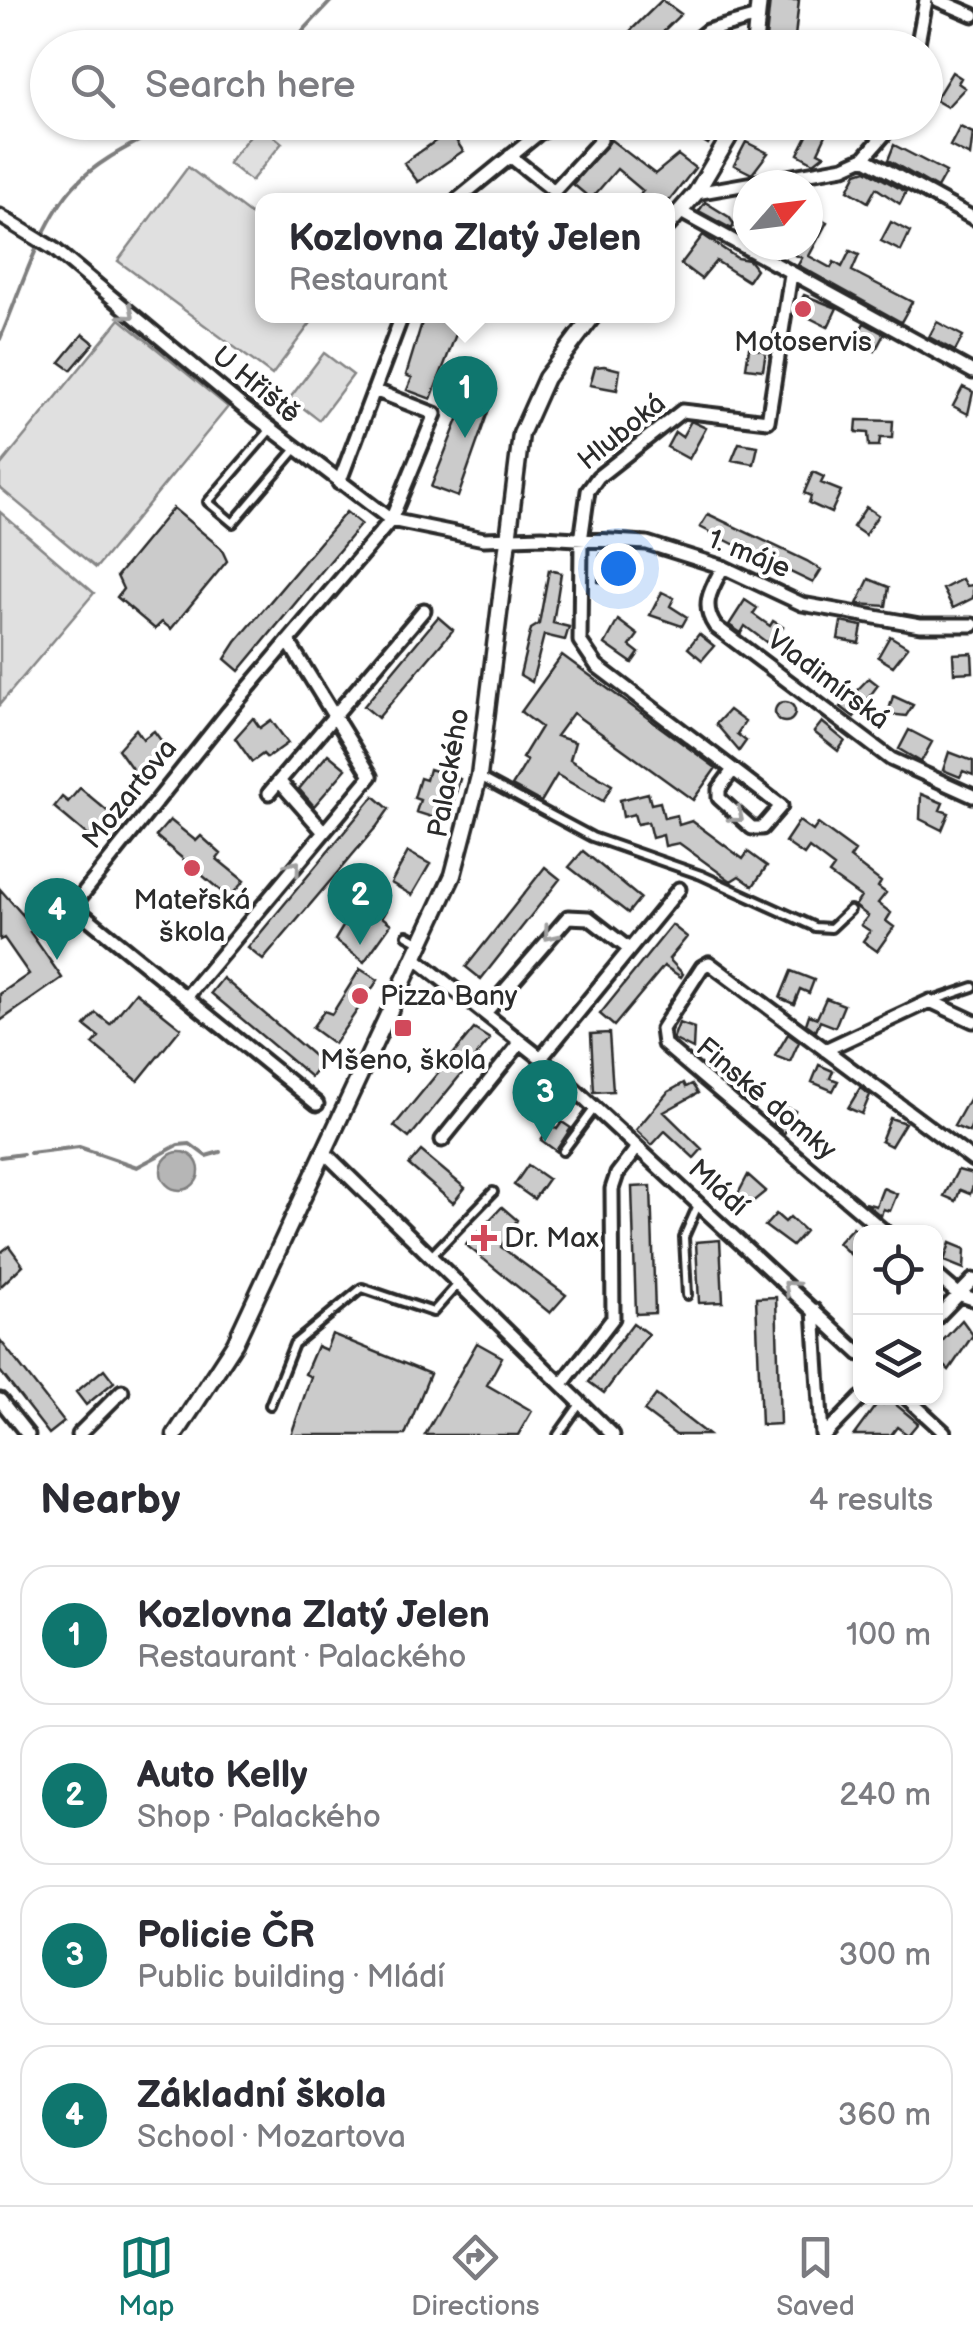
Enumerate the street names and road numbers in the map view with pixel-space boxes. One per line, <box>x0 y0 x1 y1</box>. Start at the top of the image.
street label: U Hřiště <box>205 340 307 430</box>
street label: Hluboká <box>572 387 672 477</box>
street label: 1. máje <box>703 523 795 585</box>
street label: Vladimírská <box>760 623 896 737</box>
street label: Palackého <box>421 706 477 840</box>
street label: Mozartova <box>76 732 184 856</box>
street label: Finské domky <box>689 1031 843 1167</box>
street label: Mládí <box>681 1153 755 1224</box>

